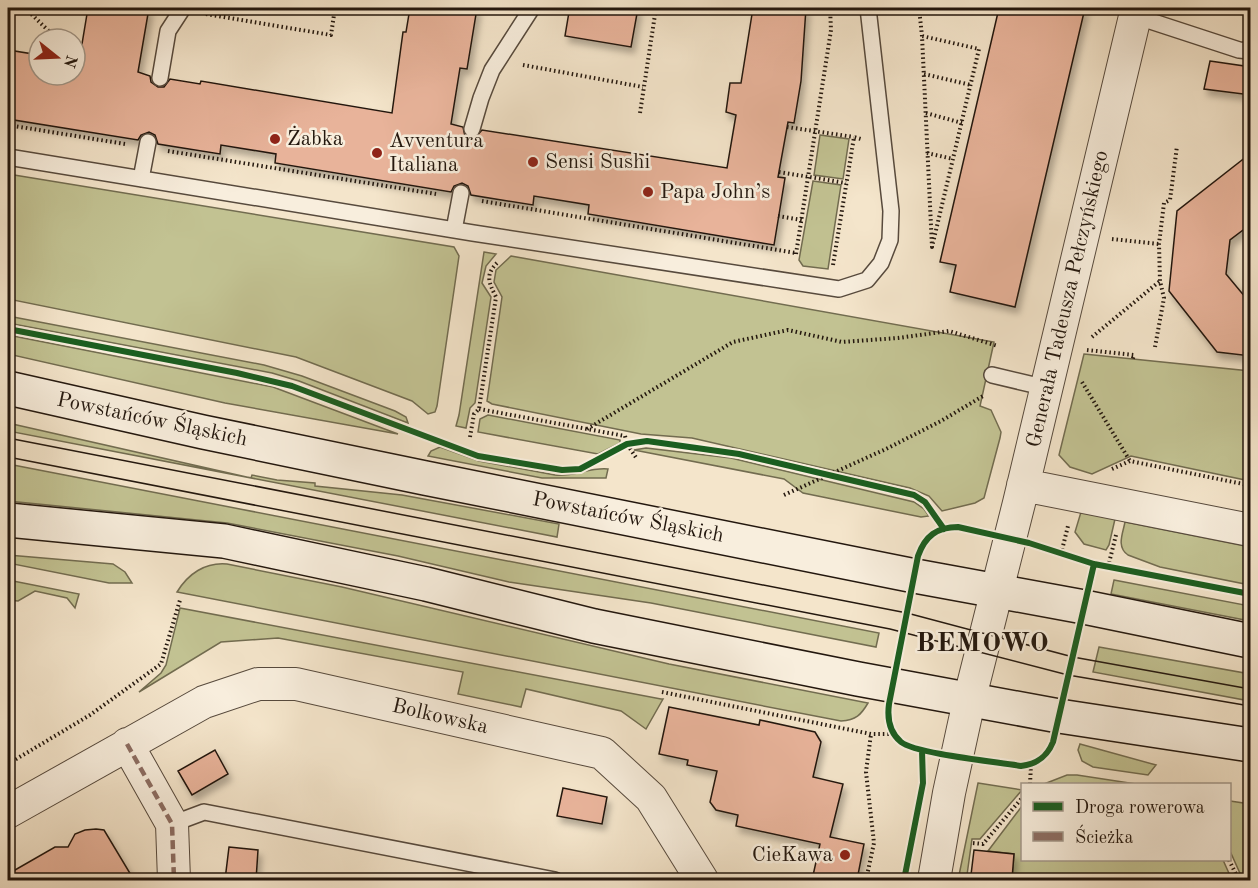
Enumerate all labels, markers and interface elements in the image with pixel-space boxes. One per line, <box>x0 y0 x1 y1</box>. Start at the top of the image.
north arrow <box>27 27 87 87</box>
text: N <box>60 53 79 70</box>
place label: Żabka <box>287 125 343 150</box>
place label: Avventura Italiana <box>389 131 484 176</box>
marker: Żabka <box>268 132 282 146</box>
marker: Avventura Italiana <box>370 146 384 160</box>
street label: Generała Tadeusza Pełczyńskiego <box>1024 148 1112 450</box>
place label: Sensi Sushi <box>545 152 650 173</box>
marker: Sensi Sushi <box>526 155 540 169</box>
place label: Papa John’s <box>660 182 770 203</box>
marker: Papa John’s <box>641 185 655 199</box>
street label: Powstańców Śląskich <box>55 385 250 450</box>
street label: Powstańców Śląskich <box>531 484 726 547</box>
district label: BEMOWO <box>916 630 1050 657</box>
street label: Bolkowska <box>390 696 490 738</box>
legend <box>1021 783 1231 861</box>
text: Droga rowerowa <box>1075 799 1205 817</box>
text: Ścieżka <box>1075 824 1133 847</box>
place label: CieKawa <box>752 845 833 866</box>
marker: CieKawa <box>838 848 852 862</box>

